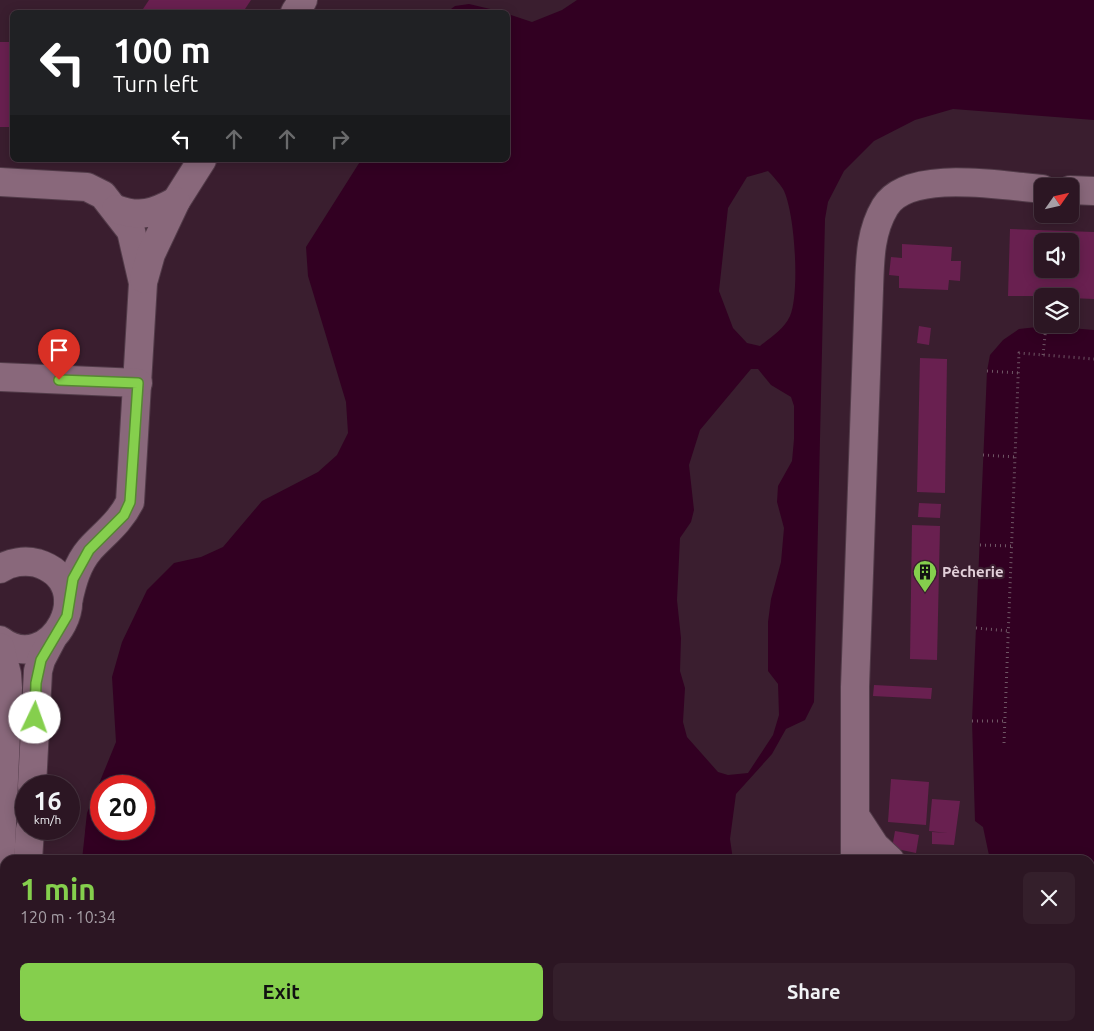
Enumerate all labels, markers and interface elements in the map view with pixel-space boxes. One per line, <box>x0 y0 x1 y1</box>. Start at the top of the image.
icon: left <box>30 30 95 95</box>
text: 100 m <box>113 30 211 70</box>
text: Turn left <box>113 71 198 96</box>
icon: left <box>167 125 195 153</box>
icon: ahead <box>220 125 248 153</box>
icon: ahead <box>273 125 301 153</box>
icon: right <box>326 125 354 153</box>
north arrow <box>1034 178 1079 222</box>
map controls <box>1034 178 1079 333</box>
button: sound <box>1034 233 1079 278</box>
button: layers <box>1034 288 1079 333</box>
pin <box>38 329 80 380</box>
icon: arrive <box>45 336 73 364</box>
building icon: Pêcherie <box>912 559 938 593</box>
place label: Pêcherie <box>942 563 1004 580</box>
position arrow <box>8 691 60 743</box>
speed limit sign: 20 <box>90 775 155 840</box>
text: 16 <box>33 787 62 815</box>
text: km/h <box>34 813 61 826</box>
text: 1 min <box>20 872 96 906</box>
button: close <box>1023 872 1075 924</box>
text: 120 m · 10:34 <box>20 908 116 926</box>
button: Exit <box>20 963 543 1021</box>
button: Share <box>553 963 1075 1021</box>

